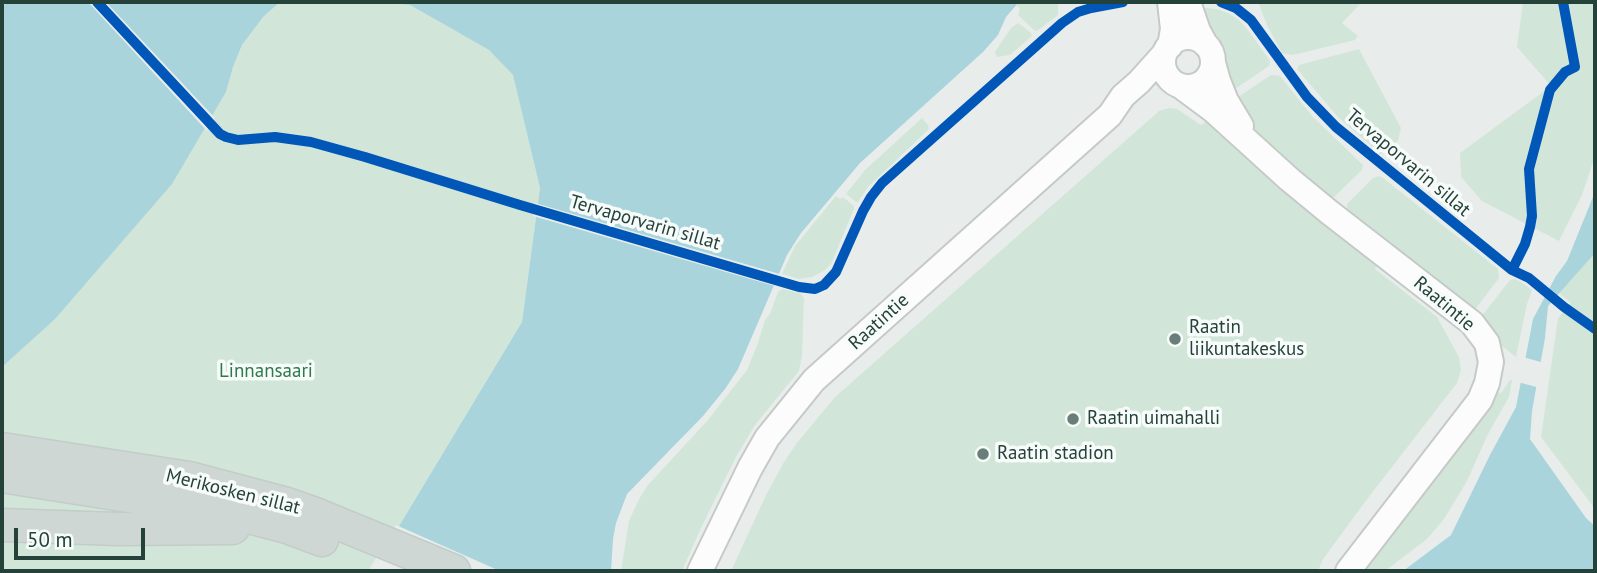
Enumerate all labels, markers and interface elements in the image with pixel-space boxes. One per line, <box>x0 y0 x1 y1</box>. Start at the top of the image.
street label: Tervaporvarin sillat <box>1341 104 1475 222</box>
street label: Tervaporvarin sillat <box>567 191 723 255</box>
street label: Raatintie <box>1409 272 1479 336</box>
street label: Raatintie <box>844 289 914 355</box>
place label: Raatin liikuntakeskus <box>1189 317 1304 361</box>
marker: Raatin liikuntakeskus <box>1167 331 1183 347</box>
park label: Linnansaari <box>219 361 313 383</box>
place label: Raatin uimahalli <box>1087 408 1220 430</box>
marker: Raatin uimahalli <box>1065 411 1081 427</box>
place label: Raatin stadion <box>997 443 1114 465</box>
marker: Raatin stadion <box>975 446 991 462</box>
street label: Merikosken sillat <box>164 464 302 520</box>
scale bar <box>18 514 149 558</box>
text: 50 m <box>27 526 73 553</box>

